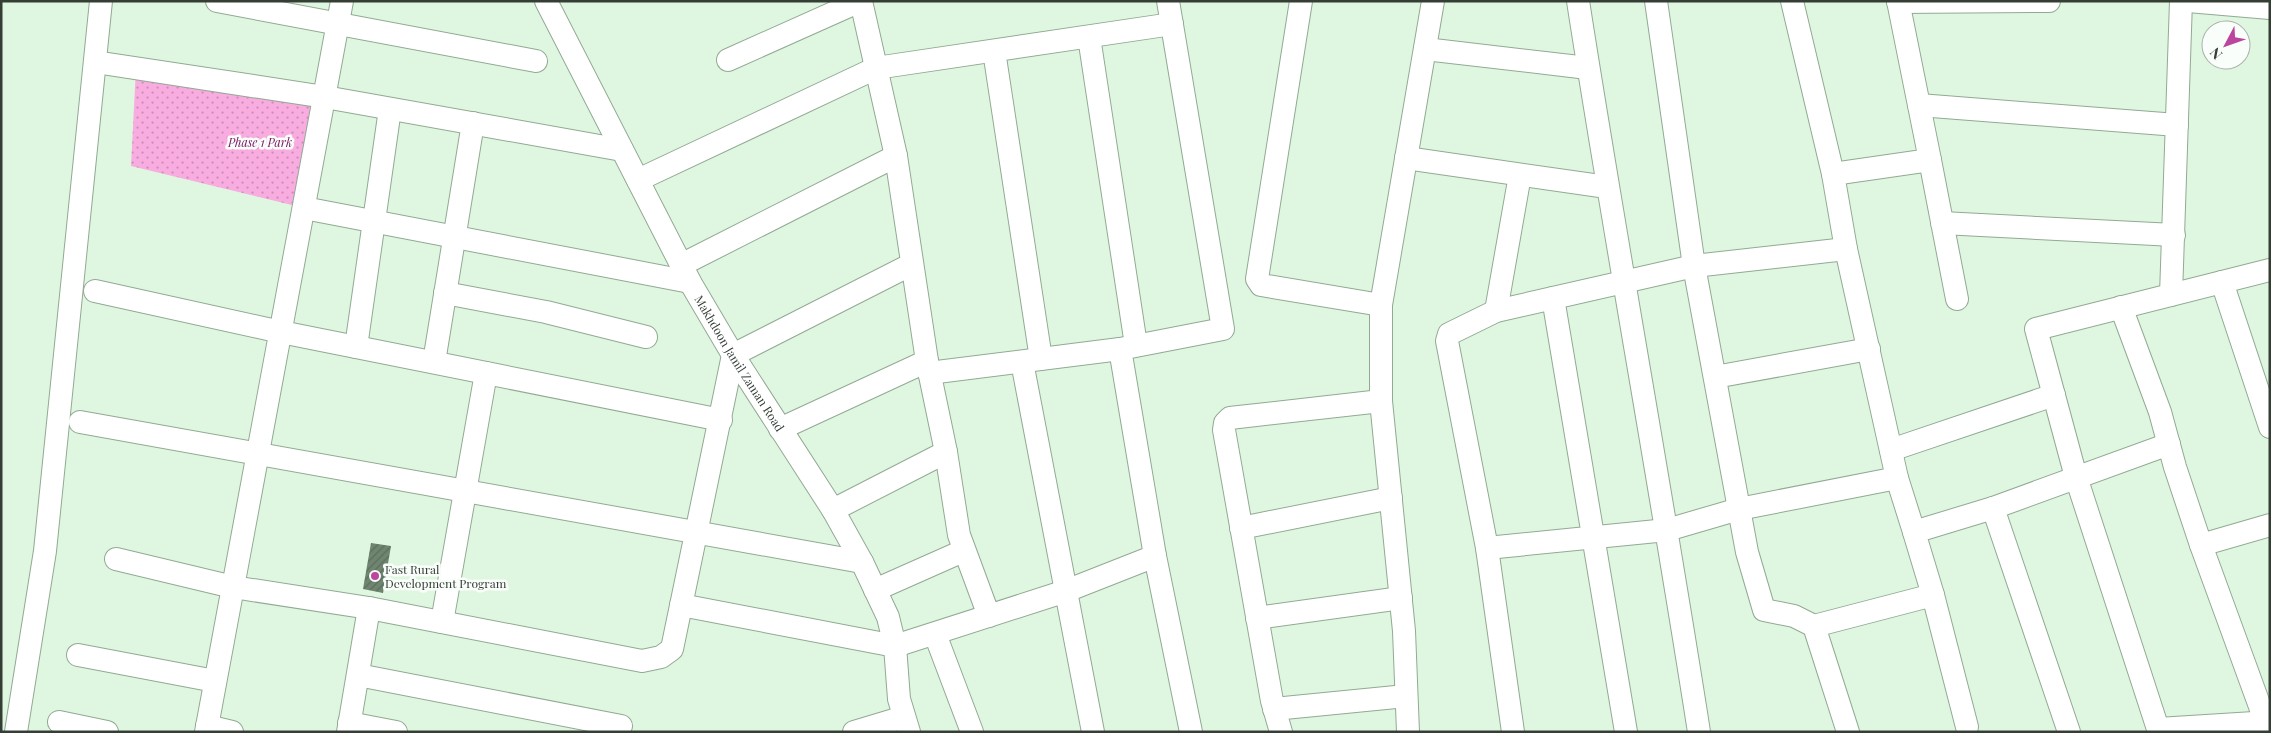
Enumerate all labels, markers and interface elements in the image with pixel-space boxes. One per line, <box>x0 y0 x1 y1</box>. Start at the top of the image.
north arrow <box>2201 20 2251 70</box>
text: N <box>2205 44 2226 64</box>
park label: Phase 1 Park <box>227 134 292 150</box>
street label: Makhdoon Jamil Zaman Road <box>691 292 788 434</box>
place label: Fast Rural Development Program <box>385 561 507 591</box>
marker: Fast Rural Development Program <box>369 570 381 582</box>

